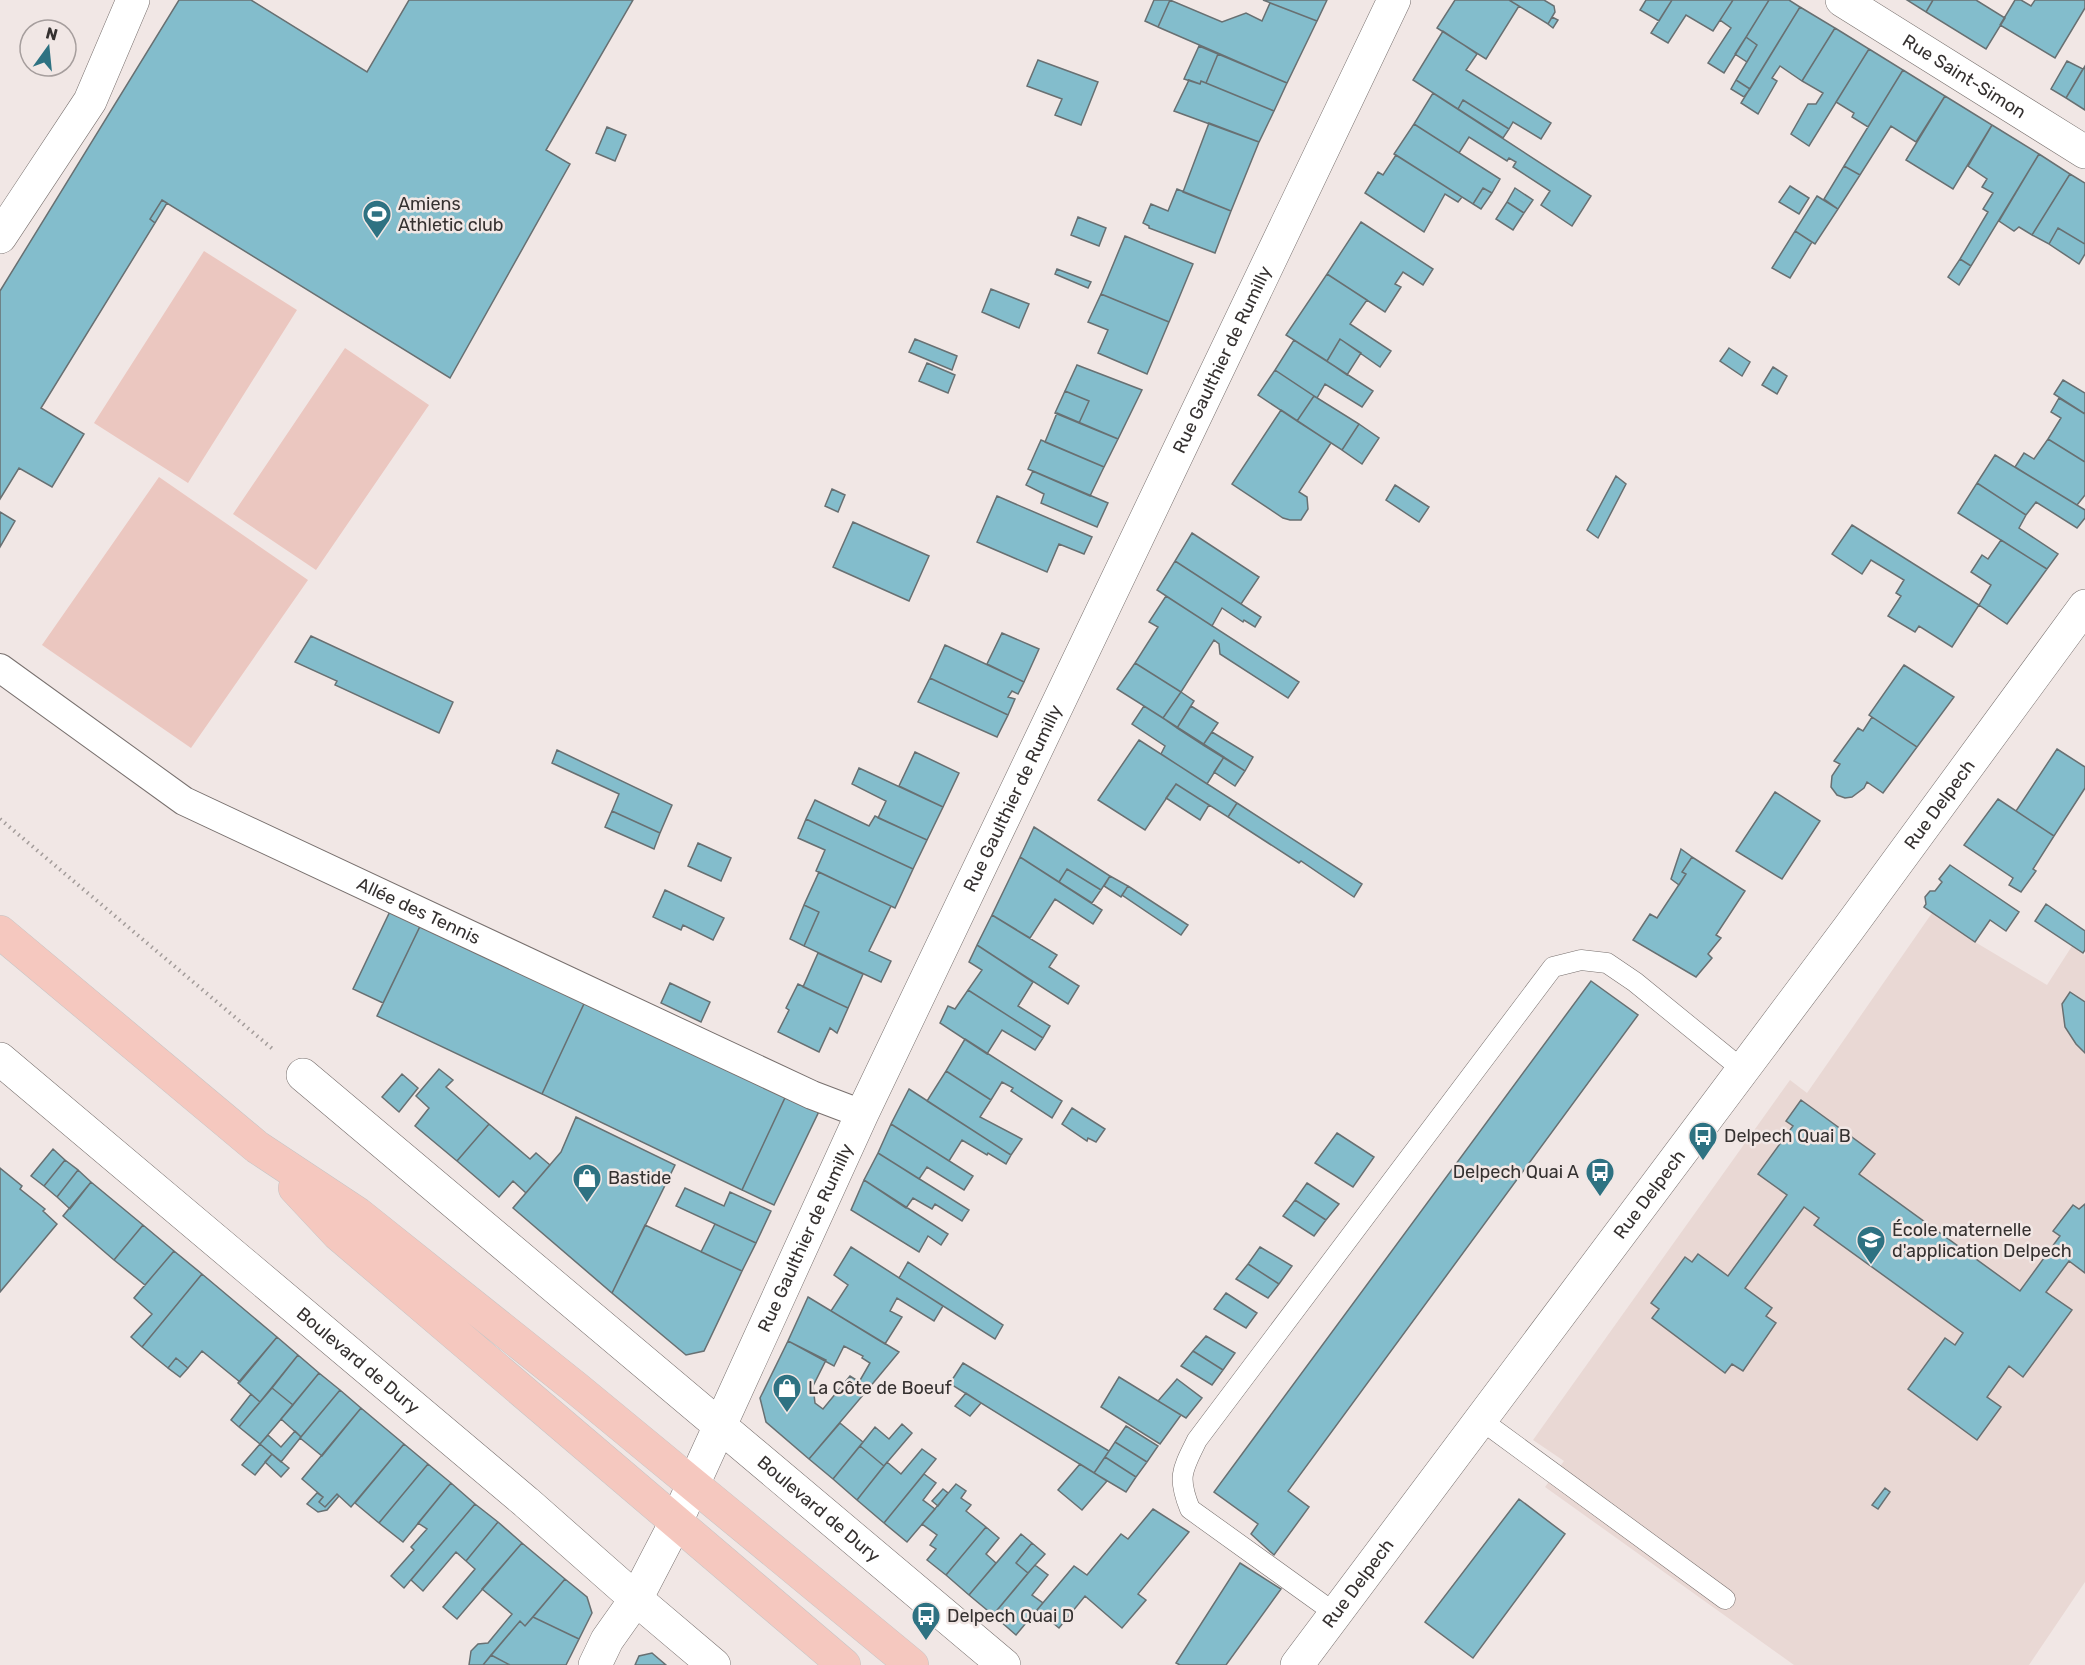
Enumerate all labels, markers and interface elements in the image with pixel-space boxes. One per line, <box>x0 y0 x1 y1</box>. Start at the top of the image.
north arrow <box>18 18 78 78</box>
text: N <box>44 23 60 45</box>
street label: Rue Saint-Simon <box>1898 30 2030 123</box>
place label: Amiens Athletic club <box>398 193 504 236</box>
sports icon: Amiens Athletic club <box>361 198 393 240</box>
street label: Rue Gaulthier de Rumilly <box>1168 262 1276 457</box>
street label: Rue Gaulthier de Rumilly <box>959 701 1067 895</box>
street label: Rue Delpech <box>1899 755 1980 854</box>
street label: Allée des Tennis <box>353 873 484 949</box>
bus stop icon: Delpech Quai B <box>1687 1120 1719 1162</box>
place label: Delpech Quai B <box>1724 1125 1851 1147</box>
street label: Rue Gaulthier de Rumilly <box>753 1140 858 1336</box>
street label: Rue Delpech <box>1609 1145 1690 1243</box>
bus stop icon: Delpech Quai A <box>1584 1156 1616 1198</box>
place label: Delpech Quai A <box>1453 1161 1579 1183</box>
shop icon: Bastide <box>571 1162 603 1204</box>
place label: Bastide <box>608 1167 671 1189</box>
place label: École maternelle d'application Delpech <box>1892 1219 2072 1262</box>
school or university icon: École maternelle d'application Delpech <box>1855 1224 1887 1266</box>
street label: Boulevard de Dury <box>292 1302 424 1419</box>
shop icon: La Côte de Boeuf <box>771 1372 803 1414</box>
place label: La Côte de Boeuf <box>808 1377 952 1399</box>
street label: Boulevard de Dury <box>753 1451 885 1567</box>
street label: Rue Delpech <box>1318 1534 1399 1632</box>
bus stop icon: Delpech Quai D <box>910 1600 942 1642</box>
place label: Delpech Quai D <box>947 1605 1074 1627</box>

